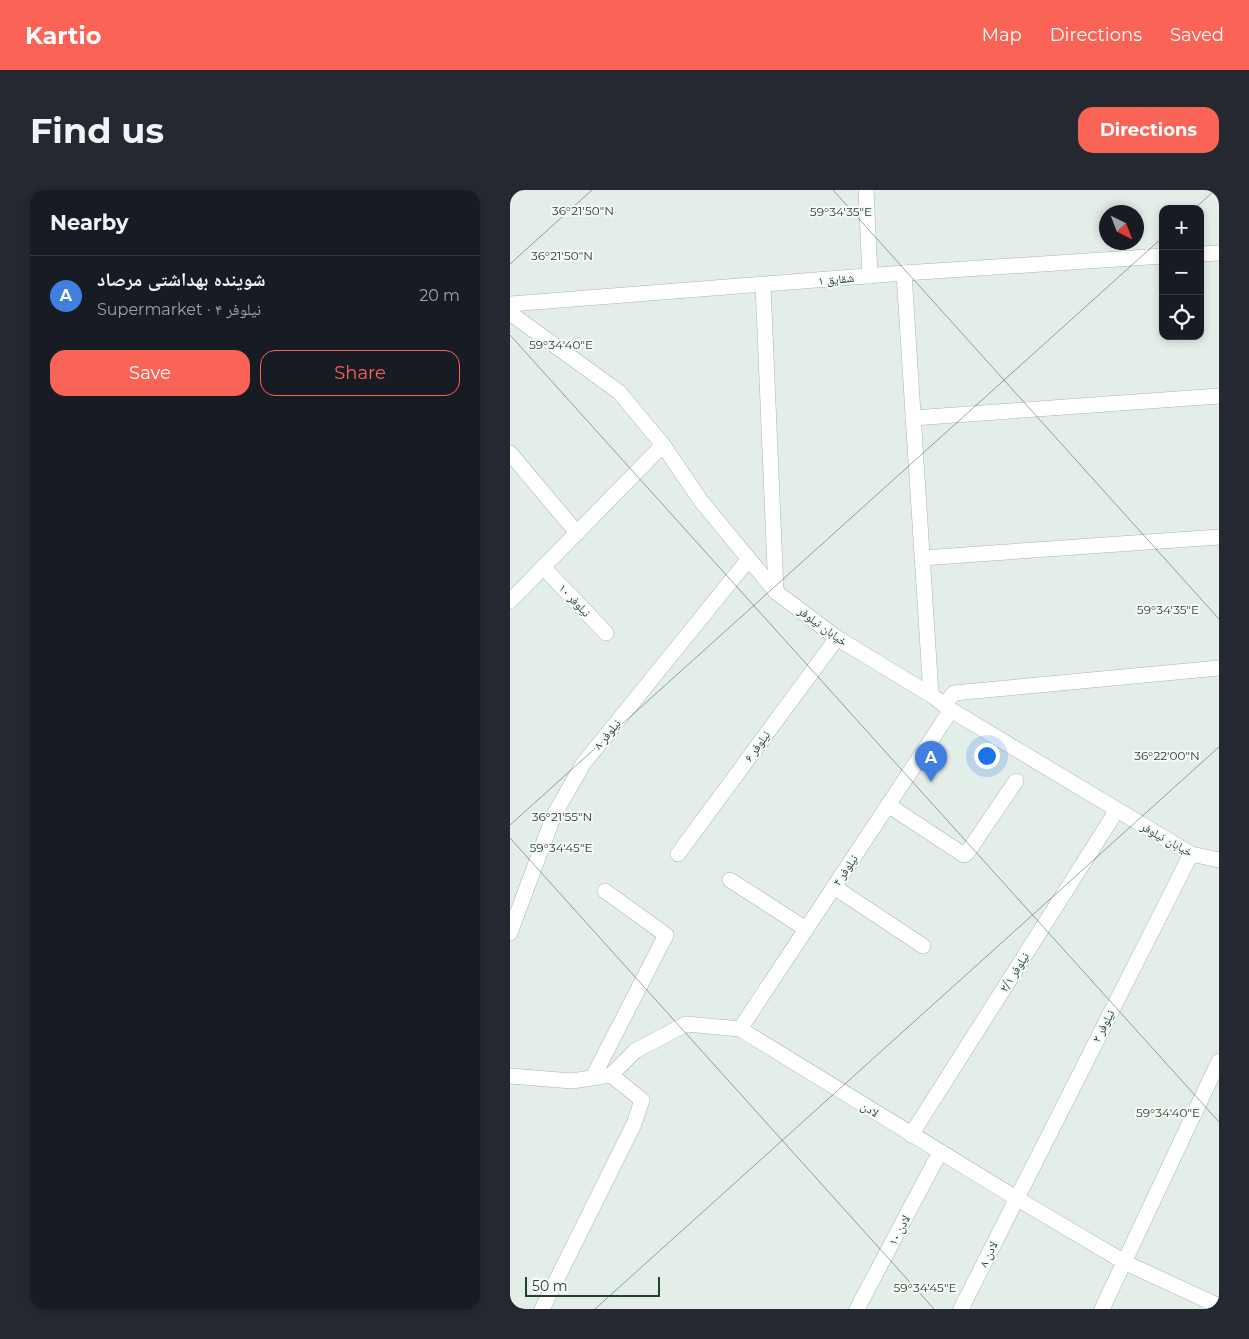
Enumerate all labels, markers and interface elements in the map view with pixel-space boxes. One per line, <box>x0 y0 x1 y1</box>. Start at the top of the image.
text: Kartio <box>25 21 101 50</box>
text: Map <box>982 24 1022 46</box>
text: Directions <box>1050 24 1142 46</box>
text: Saved <box>1170 24 1224 46</box>
button: Directions <box>1078 107 1219 153</box>
text: Find us <box>30 109 164 152</box>
text: 36°21'50"N <box>552 203 614 218</box>
text: 59°34'35"E <box>810 204 872 219</box>
north arrow <box>1099 205 1144 250</box>
map controls <box>1159 205 1204 340</box>
button: + <box>1159 205 1204 250</box>
text: Nearby <box>50 210 129 235</box>
text: 36°21'50"N <box>531 248 593 263</box>
button: − <box>1159 250 1204 295</box>
text: شوینده بهداشتی مرصاد <box>97 268 266 291</box>
street label: شقایق ۱ <box>817 270 855 288</box>
text: A <box>60 286 72 305</box>
text: 20 m <box>419 286 460 305</box>
button: locate <box>1159 295 1204 340</box>
text: Supermarket · نیلوفر ۴ <box>97 300 261 319</box>
text: 59°34'40"E <box>529 337 593 352</box>
button: Save <box>50 350 250 396</box>
button: Share <box>260 350 460 396</box>
street label: نیلوفر ۱۰ <box>556 580 594 620</box>
street label: خیابان نیلوفر <box>794 602 851 649</box>
text: 59°34'35"E <box>1137 602 1199 617</box>
street label: نیلوفر ۸ <box>590 716 624 752</box>
street label: نیلوفر ۶ <box>741 728 773 765</box>
pin: A <box>915 741 947 782</box>
your location <box>974 743 1000 769</box>
text: 36°22'00"N <box>1134 748 1200 763</box>
text: 36°21'55"N <box>532 809 592 824</box>
street label: خیابان نیلوفر <box>1137 818 1196 860</box>
text: 59°34'45"E <box>530 840 592 855</box>
street label: نیلوفر ۴ <box>829 851 861 889</box>
street label: نیلوفر ۲/۱ <box>996 949 1032 995</box>
street label: نیلوفر ۲ <box>1088 1007 1118 1045</box>
street label: لادن <box>858 1098 882 1120</box>
text: 59°34'40"E <box>1136 1105 1200 1120</box>
street label: لادن ۱۰ <box>885 1212 913 1248</box>
street label: لادن ۸ <box>975 1239 1001 1269</box>
scale bar <box>525 1274 660 1297</box>
text: 50 m <box>532 1277 568 1295</box>
text: 59°34'45"E <box>894 1280 956 1295</box>

